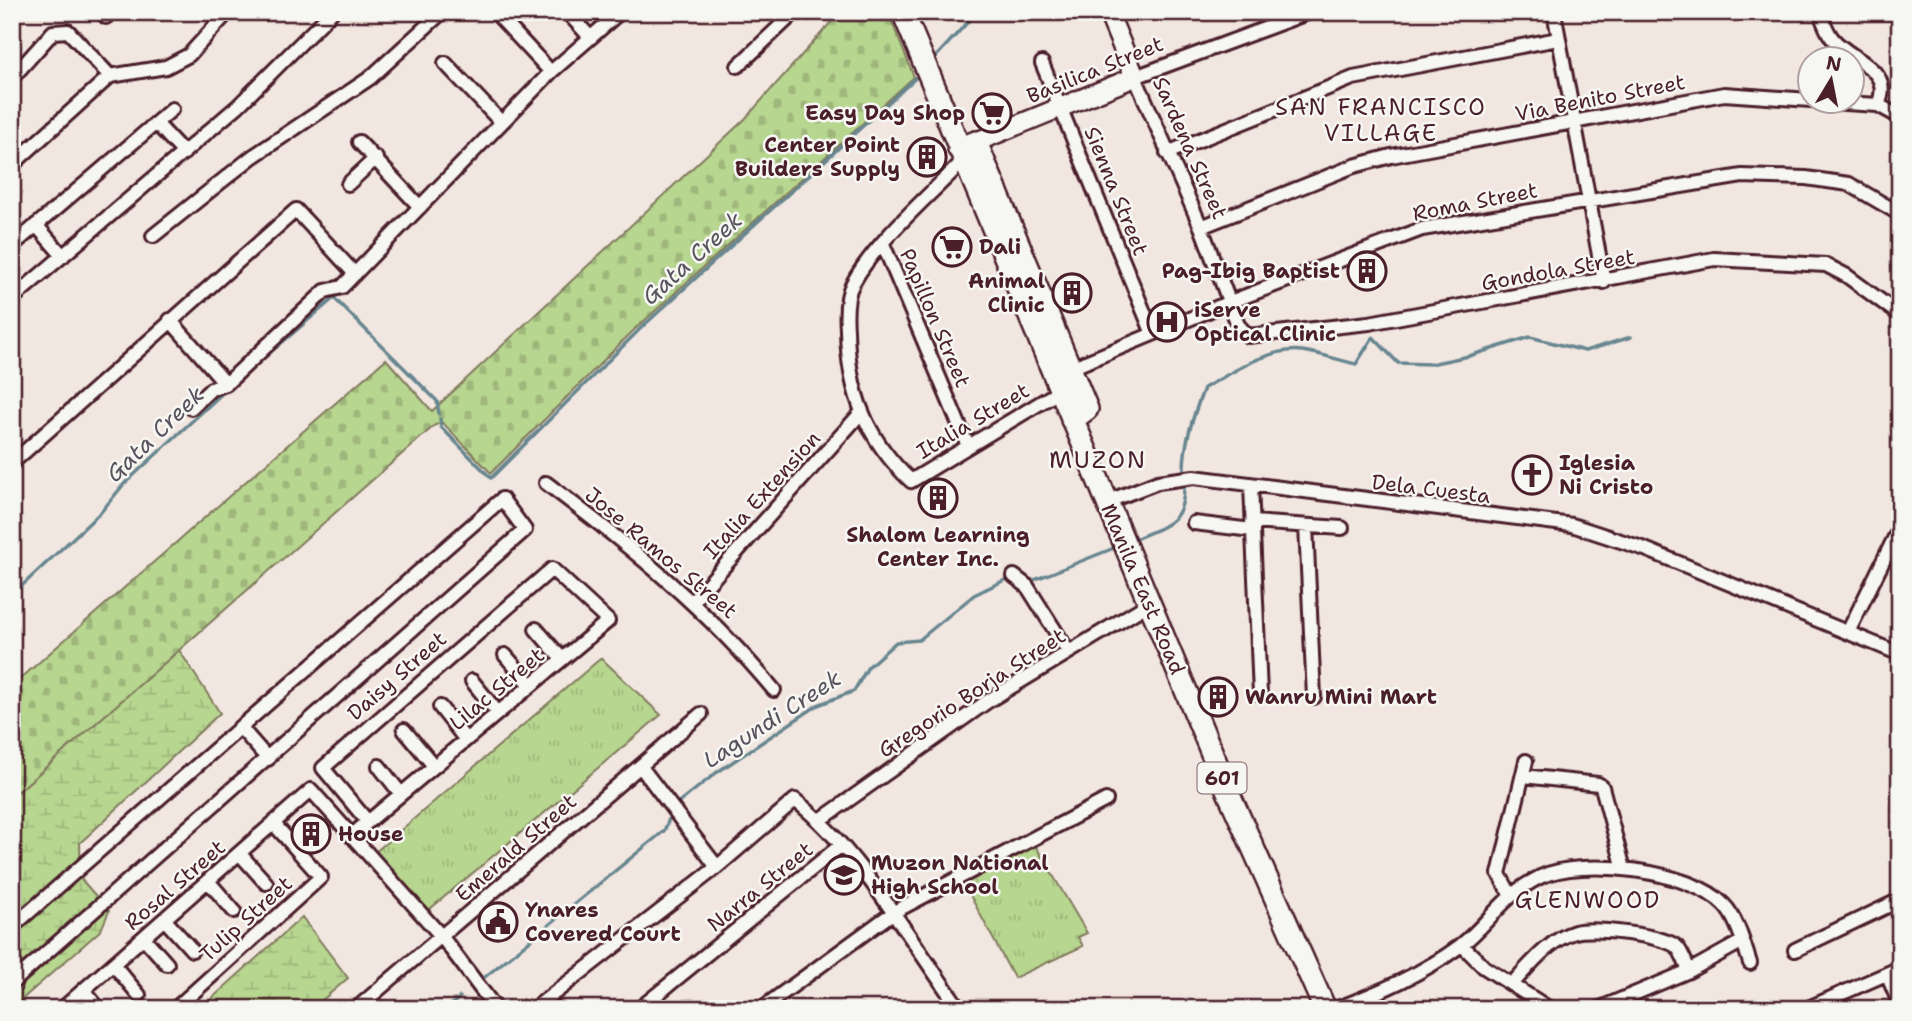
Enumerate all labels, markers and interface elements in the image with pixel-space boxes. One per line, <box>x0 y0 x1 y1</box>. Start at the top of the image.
street label: Basilica Street <box>1023 30 1167 110</box>
north arrow <box>1797 46 1867 116</box>
text: N <box>1824 50 1843 77</box>
street label: Via Benito Street <box>1513 68 1687 128</box>
street label: Sardena Street <box>1146 73 1234 223</box>
supermarket icon: Easy Day Shop <box>971 92 1013 134</box>
district label: SAN FRANCISCO VILLAGE <box>1275 92 1487 148</box>
place label: Easy Day Shop <box>805 99 965 127</box>
street label: Sienna Street <box>1077 122 1155 260</box>
place label: Center Point Builders Supply <box>735 131 900 183</box>
building icon: Center Point Builders Supply <box>906 136 948 178</box>
street label: Roma Street <box>1410 176 1540 228</box>
water label: Gata Creek <box>635 205 749 311</box>
supermarket icon: Dali <box>931 226 973 268</box>
place label: Dali <box>979 233 1021 261</box>
street label: Gondola Street <box>1479 243 1637 297</box>
street label: Papillon Street <box>893 244 977 392</box>
building icon: Pag-Ibig Baptist <box>1346 250 1388 292</box>
place label: Pag-Ibig Baptist <box>1162 257 1340 285</box>
place label: Animal Clinic <box>968 267 1045 319</box>
building icon: Animal Clinic <box>1051 272 1093 314</box>
place label: iServe Optical Clinic <box>1194 296 1336 348</box>
hospital icon: iServe Optical Clinic <box>1146 301 1188 343</box>
street label: Italia Street <box>912 376 1034 466</box>
water label: Gata Creek <box>99 380 211 488</box>
street label: Italia Extension <box>697 425 827 565</box>
district label: MUZON <box>1049 444 1147 476</box>
place label: Iglesia Ni Cristo <box>1559 449 1653 501</box>
church icon: Iglesia Ni Cristo <box>1511 454 1553 496</box>
street label: Dela Cuesta <box>1370 468 1492 510</box>
building icon: Shalom Learning Center Inc. <box>917 477 959 519</box>
street label: Jose Ramos Street <box>579 481 743 625</box>
street label: Manila East Road <box>1094 499 1192 679</box>
place label: Shalom Learning Center Inc. <box>846 521 1030 573</box>
street label: Gregorio Borja Street <box>873 622 1071 764</box>
street label: Daisy Street <box>341 625 453 727</box>
street label: Lilac Street <box>444 641 550 737</box>
water label: Lagundi Creek <box>697 663 847 775</box>
building icon: Wanru Mini Mart <box>1197 676 1239 718</box>
place label: Wanru Mini Mart <box>1245 683 1437 711</box>
road number: 601 <box>1198 762 1246 793</box>
street label: Emerald Street <box>450 788 582 908</box>
building icon: House <box>290 813 332 855</box>
place label: House <box>338 820 404 848</box>
street label: Rosal Street <box>119 834 231 936</box>
street label: Narra Street <box>701 836 819 938</box>
place label: Muzon National High School <box>871 849 1049 901</box>
school or university icon: Muzon National High School <box>823 854 865 896</box>
street label: Tulip Street <box>194 870 298 968</box>
district label: GLENWOOD <box>1515 885 1661 915</box>
place label: Ynares Covered Court <box>525 896 681 948</box>
public building icon: Ynares Covered Court <box>477 901 519 943</box>

